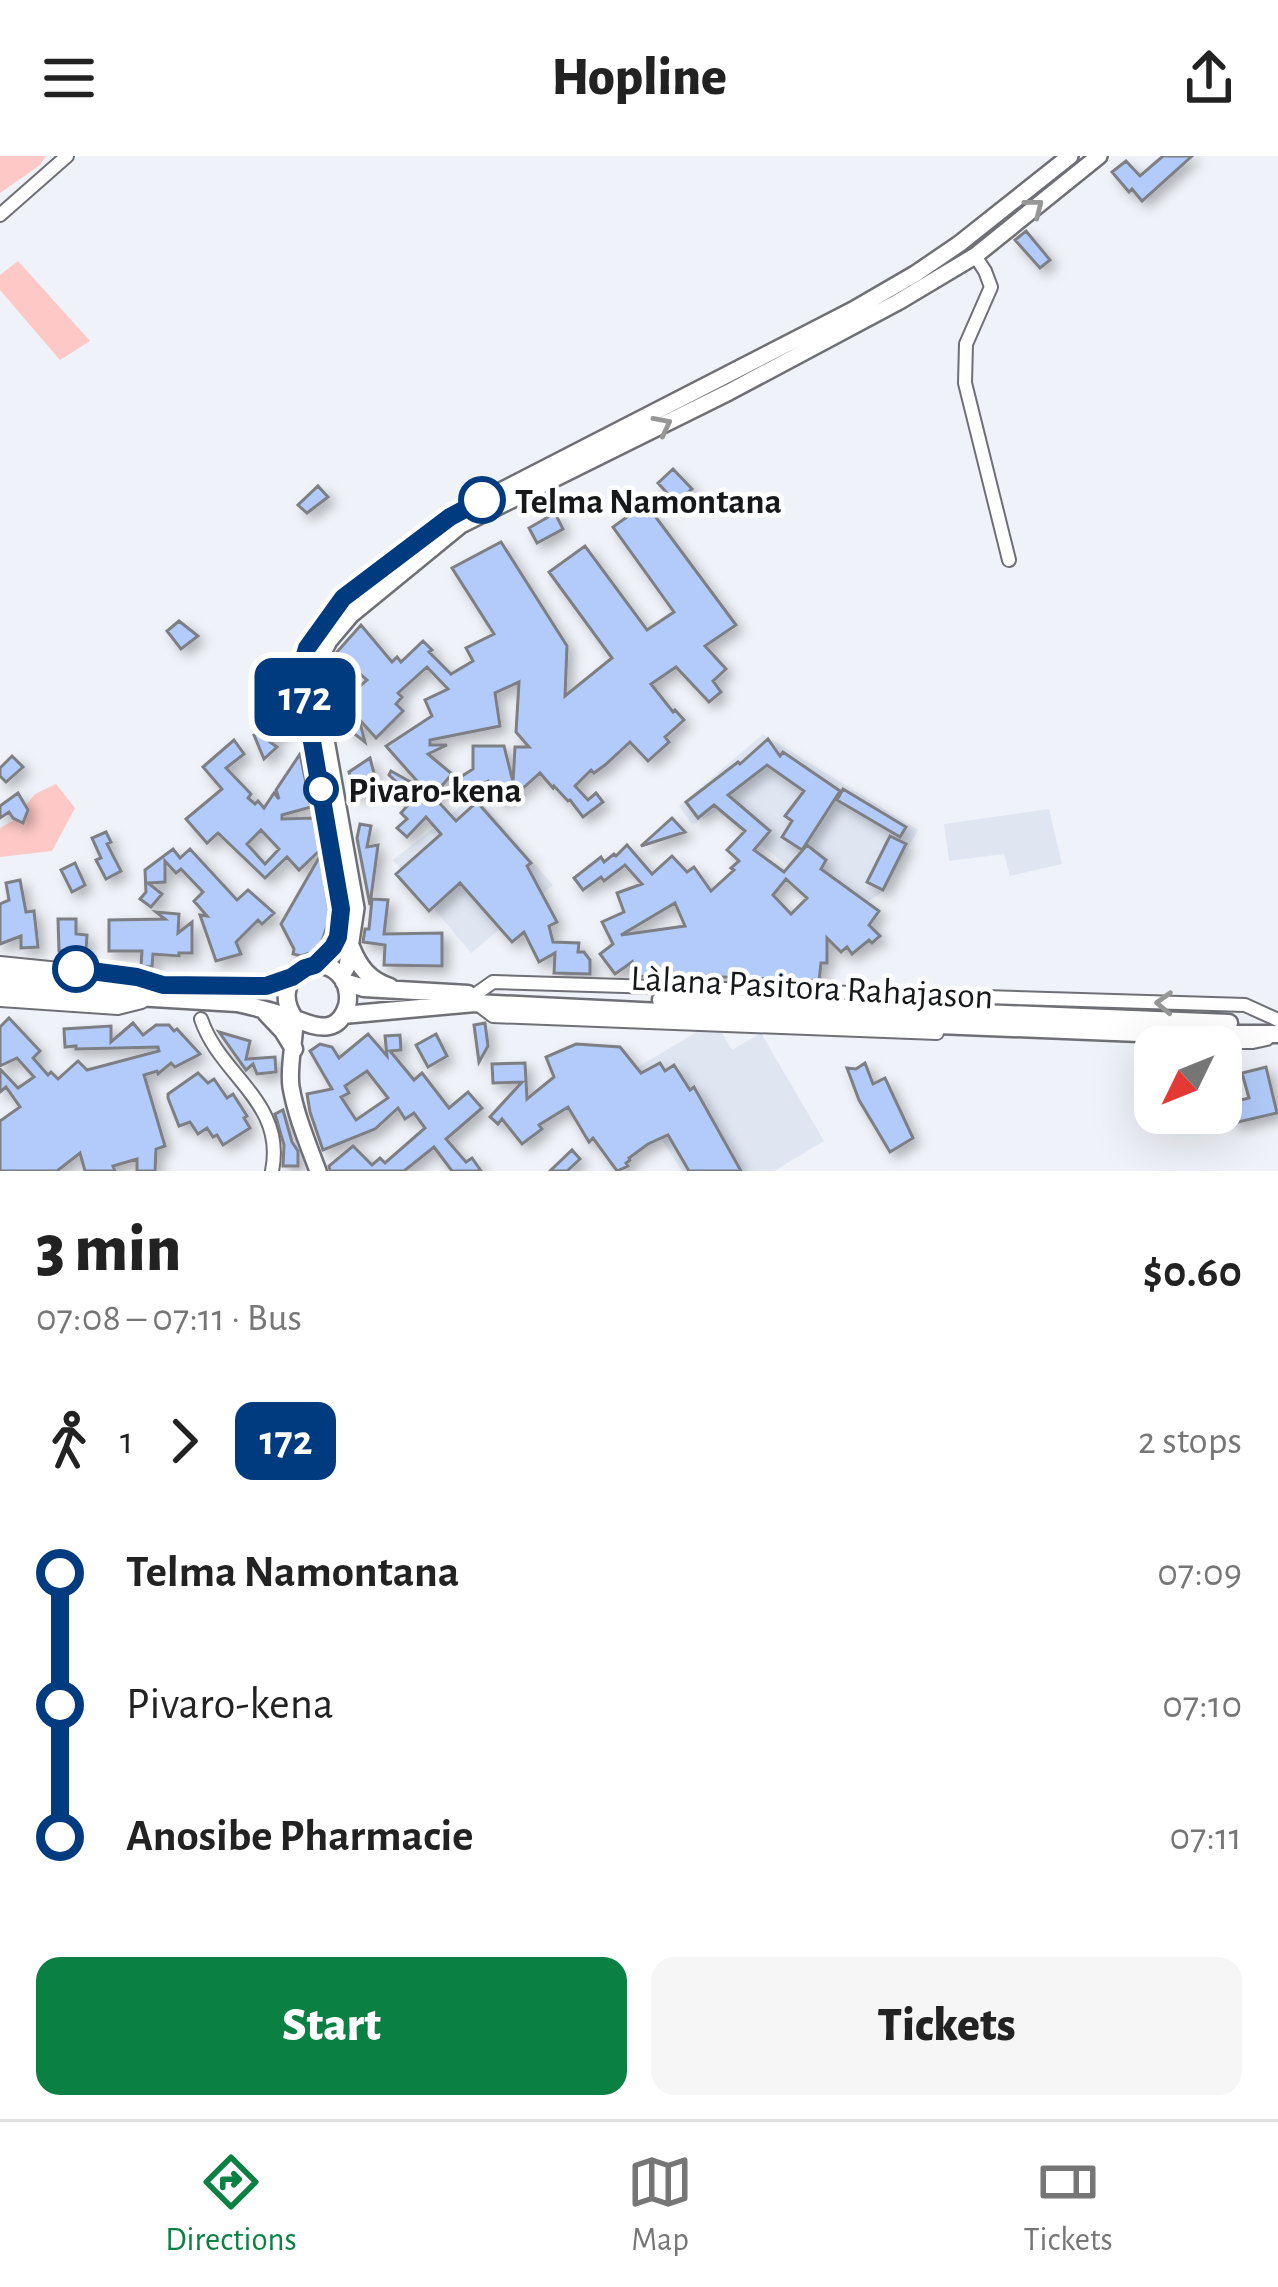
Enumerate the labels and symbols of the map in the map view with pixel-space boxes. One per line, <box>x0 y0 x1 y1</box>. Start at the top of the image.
one-way arrow <box>1021 200 1043 221</box>
one-way arrow <box>651 416 673 439</box>
marker: Telma Namontana <box>460 478 504 522</box>
place label: Telma Namontana <box>515 484 782 520</box>
line badge: 172 <box>236 658 374 736</box>
marker: Pivaro-kena <box>305 773 337 805</box>
place label: Pivaro-kena <box>348 773 522 809</box>
unlabelled marker <box>54 947 98 991</box>
street label: Làlana Pasitora Rahajason <box>630 961 994 1015</box>
one-way arrow <box>1154 990 1173 1016</box>
north arrow <box>1134 1026 1242 1134</box>

